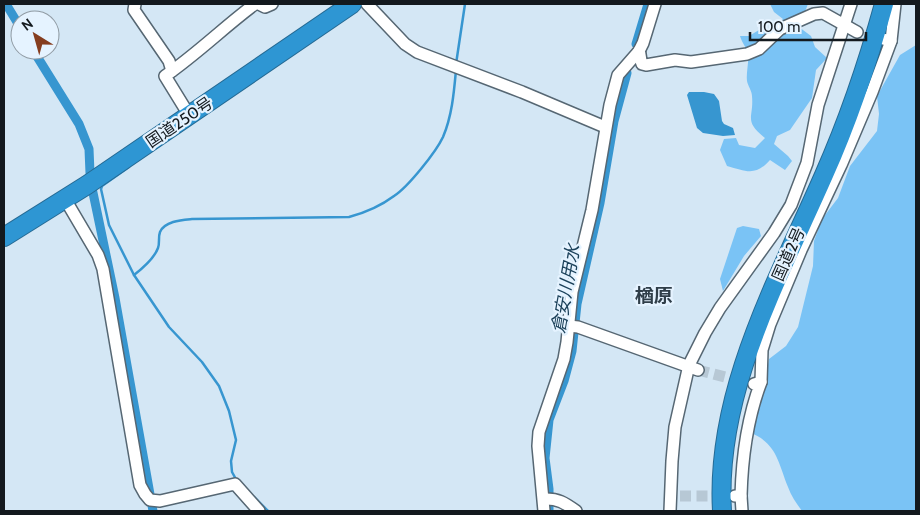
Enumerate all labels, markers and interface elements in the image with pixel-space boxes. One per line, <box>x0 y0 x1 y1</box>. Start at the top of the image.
north arrow <box>10 10 60 60</box>
scale bar <box>750 10 866 42</box>
text: N <box>18 14 37 35</box>
text: 100 m <box>758 18 800 36</box>
street label: 国道250号 <box>142 93 216 152</box>
street label: 国道2号 <box>768 225 809 284</box>
water label: 倉安川用水 <box>547 241 585 335</box>
district label: 楢原 <box>635 284 673 307</box>

